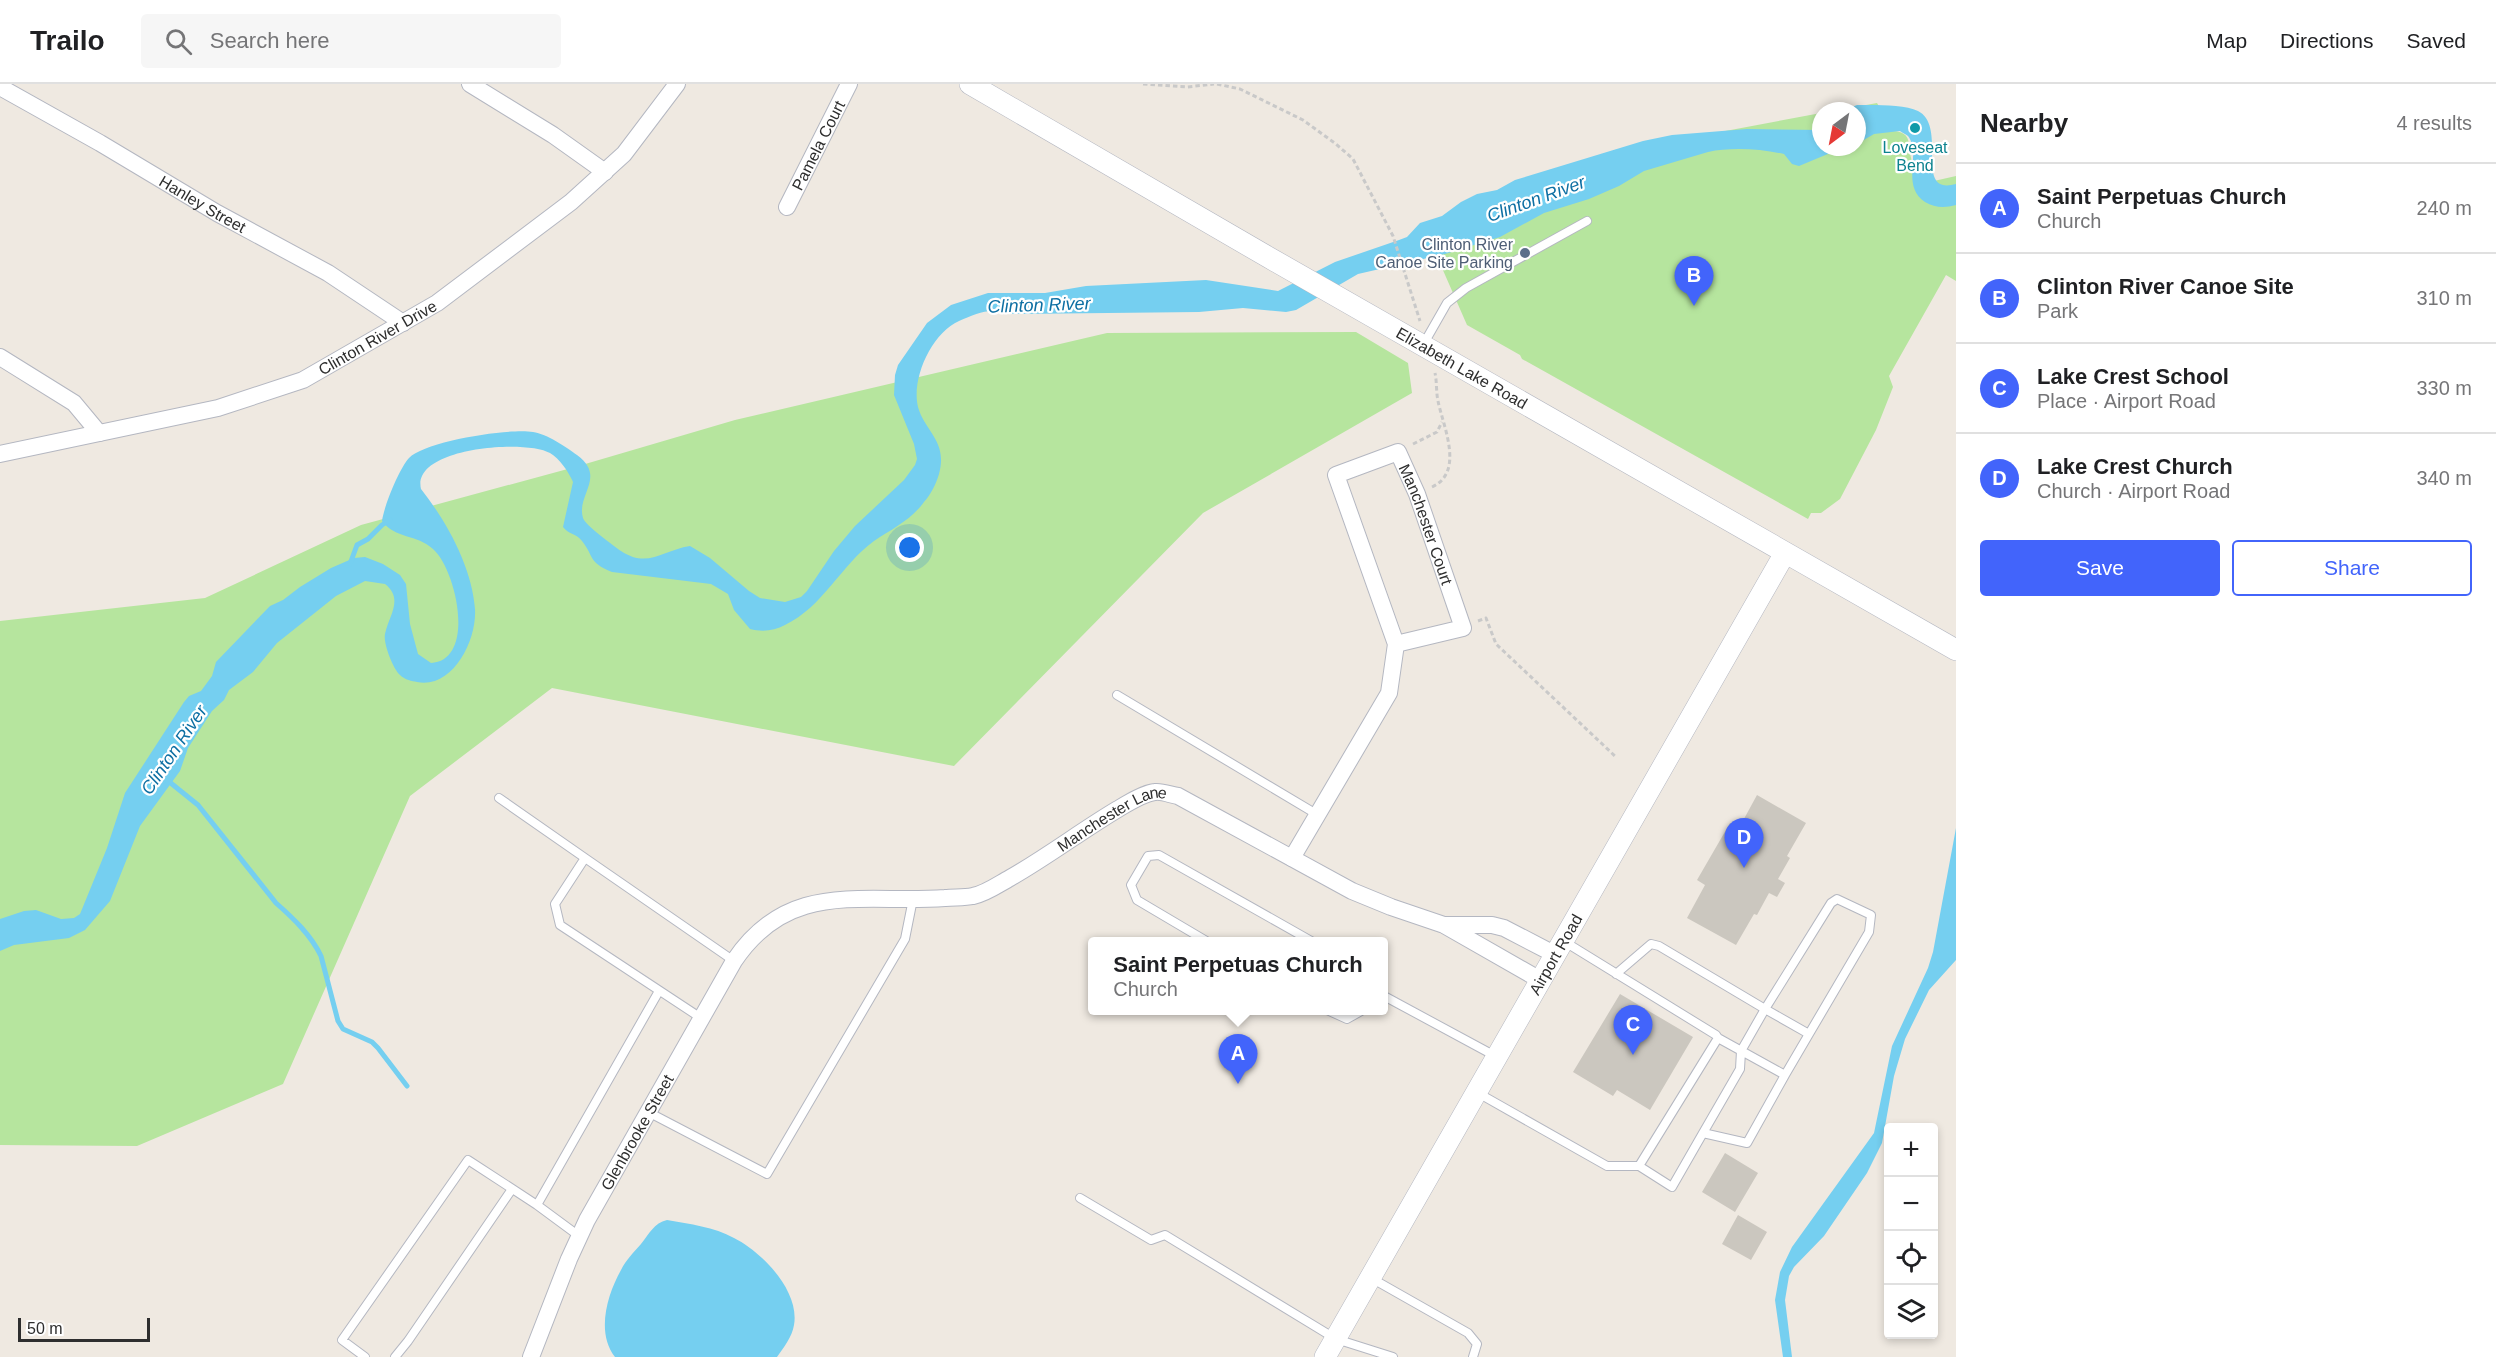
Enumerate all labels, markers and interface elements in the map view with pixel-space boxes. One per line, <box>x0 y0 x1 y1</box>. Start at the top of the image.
search box <box>141 14 561 68</box>
text: Trailo <box>30 25 105 56</box>
icon: search <box>162 25 195 58</box>
text: Search here <box>210 28 330 53</box>
text: Map <box>2206 29 2247 52</box>
text: Directions <box>2280 29 2373 52</box>
text: Saved <box>2406 29 2466 52</box>
street label: Pamela Court <box>789 98 848 193</box>
north arrow <box>1812 102 1866 156</box>
text: Nearby <box>1980 108 2068 138</box>
text: 4 results <box>2396 112 2472 134</box>
marker: Loveseat Bend <box>1908 121 1922 135</box>
place label: Loveseat Bend <box>1883 139 1948 174</box>
water label: Clinton River <box>1484 172 1589 226</box>
street label: Hanley Street <box>156 173 249 236</box>
text: Saint Perpetuas Church <box>2037 184 2286 209</box>
text: A <box>1992 197 2007 219</box>
text: 240 m <box>2416 197 2472 219</box>
text: Church <box>2037 210 2101 232</box>
place label: Clinton River Canoe Site Parking <box>1375 236 1514 271</box>
marker: Clinton River Canoe Site Parking <box>1518 246 1532 260</box>
pin: B <box>1674 256 1714 306</box>
text: Clinton River Canoe Site <box>2037 274 2294 299</box>
text: B <box>1992 287 2007 309</box>
text: 310 m <box>2416 287 2472 309</box>
water label: Clinton River <box>987 293 1092 317</box>
street label: Clinton River Drive <box>315 297 440 378</box>
text: Park <box>2037 300 2078 322</box>
street label: Elizabeth Lake Road <box>1393 324 1530 412</box>
text: Lake Crest School <box>2037 364 2229 389</box>
text: C <box>1992 377 2007 399</box>
text: 330 m <box>2416 377 2472 399</box>
text: Place · Airport Road <box>2037 390 2216 412</box>
text: Lake Crest Church <box>2037 454 2233 479</box>
street label: Manchester Court <box>1396 461 1456 587</box>
text: D <box>1992 467 2007 489</box>
text: 340 m <box>2416 467 2472 489</box>
text: Church · Airport Road <box>2037 480 2230 502</box>
your location <box>895 533 924 562</box>
button: Save <box>1980 540 2220 596</box>
button: Share <box>2232 540 2472 596</box>
water label: Clinton River <box>137 701 212 798</box>
street label: Manchester Lane <box>1054 784 1168 855</box>
pin: D <box>1724 818 1764 868</box>
street label: Airport Road <box>1526 911 1586 998</box>
popup <box>1088 937 1388 1015</box>
text: Saint Perpetuas Church <box>1113 952 1363 977</box>
text: Church <box>1113 978 1178 1000</box>
pin: C <box>1614 1006 1652 1055</box>
pin: A <box>1218 1034 1258 1084</box>
street label: Glenbrooke Street <box>598 1071 677 1193</box>
map controls <box>1884 1123 1938 1339</box>
button: + <box>1884 1123 1938 1177</box>
button: − <box>1884 1177 1938 1231</box>
button: locate <box>1884 1231 1938 1285</box>
button: layers <box>1884 1285 1938 1339</box>
scale bar <box>18 1315 150 1342</box>
text: 50 m <box>27 1320 63 1337</box>

